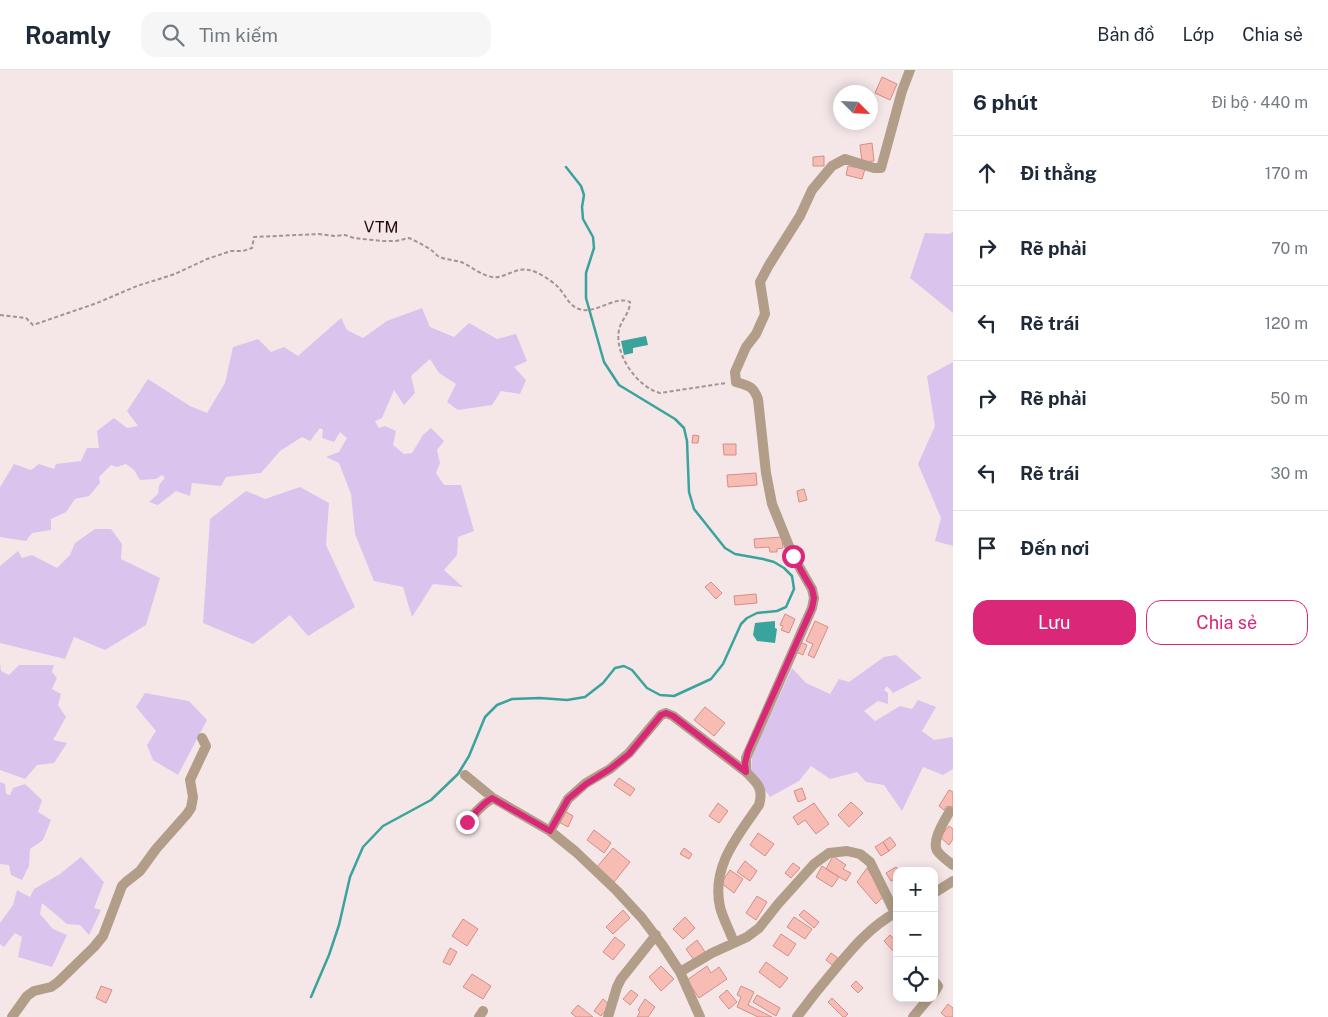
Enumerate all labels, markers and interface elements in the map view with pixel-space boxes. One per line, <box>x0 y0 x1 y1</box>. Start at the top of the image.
search box <box>141 12 491 57</box>
text: Roamly <box>25 21 111 49</box>
icon: search <box>159 21 187 49</box>
text: Tìm kiếm <box>199 24 278 46</box>
text: Bản đồ <box>1097 24 1155 45</box>
text: Lớp <box>1183 24 1214 45</box>
text: Chia sẻ <box>1242 24 1303 45</box>
north arrow <box>833 85 878 130</box>
text: 6 phút <box>973 90 1038 115</box>
text: Đi bộ · 440 m <box>1211 93 1308 112</box>
icon: ahead <box>973 159 1001 187</box>
text: Đi thẳng <box>1020 162 1097 184</box>
text: 170 m <box>1265 164 1308 183</box>
street label: VTM <box>363 217 399 237</box>
icon: right <box>973 234 1001 262</box>
text: Rẽ phải <box>1020 237 1087 259</box>
text: 70 m <box>1271 239 1308 258</box>
icon: left <box>973 309 1001 337</box>
text: Rẽ trái <box>1020 312 1079 334</box>
text: 120 m <box>1264 314 1308 333</box>
icon: right <box>973 384 1001 412</box>
text: Rẽ phải <box>1020 387 1087 409</box>
text: 50 m <box>1270 389 1308 408</box>
icon: left <box>973 459 1001 487</box>
text: Rẽ trái <box>1020 462 1079 484</box>
text: 30 m <box>1271 464 1308 483</box>
icon: arrive <box>973 534 1001 562</box>
text: Đến nơi <box>1020 537 1089 559</box>
route start <box>782 545 805 568</box>
button: Lưu <box>973 600 1136 645</box>
button: Chia sẻ <box>1146 600 1308 645</box>
route end <box>456 811 479 834</box>
map controls <box>893 867 938 1002</box>
button: + <box>893 867 938 912</box>
button: − <box>893 912 938 957</box>
button: locate <box>893 957 938 1002</box>

